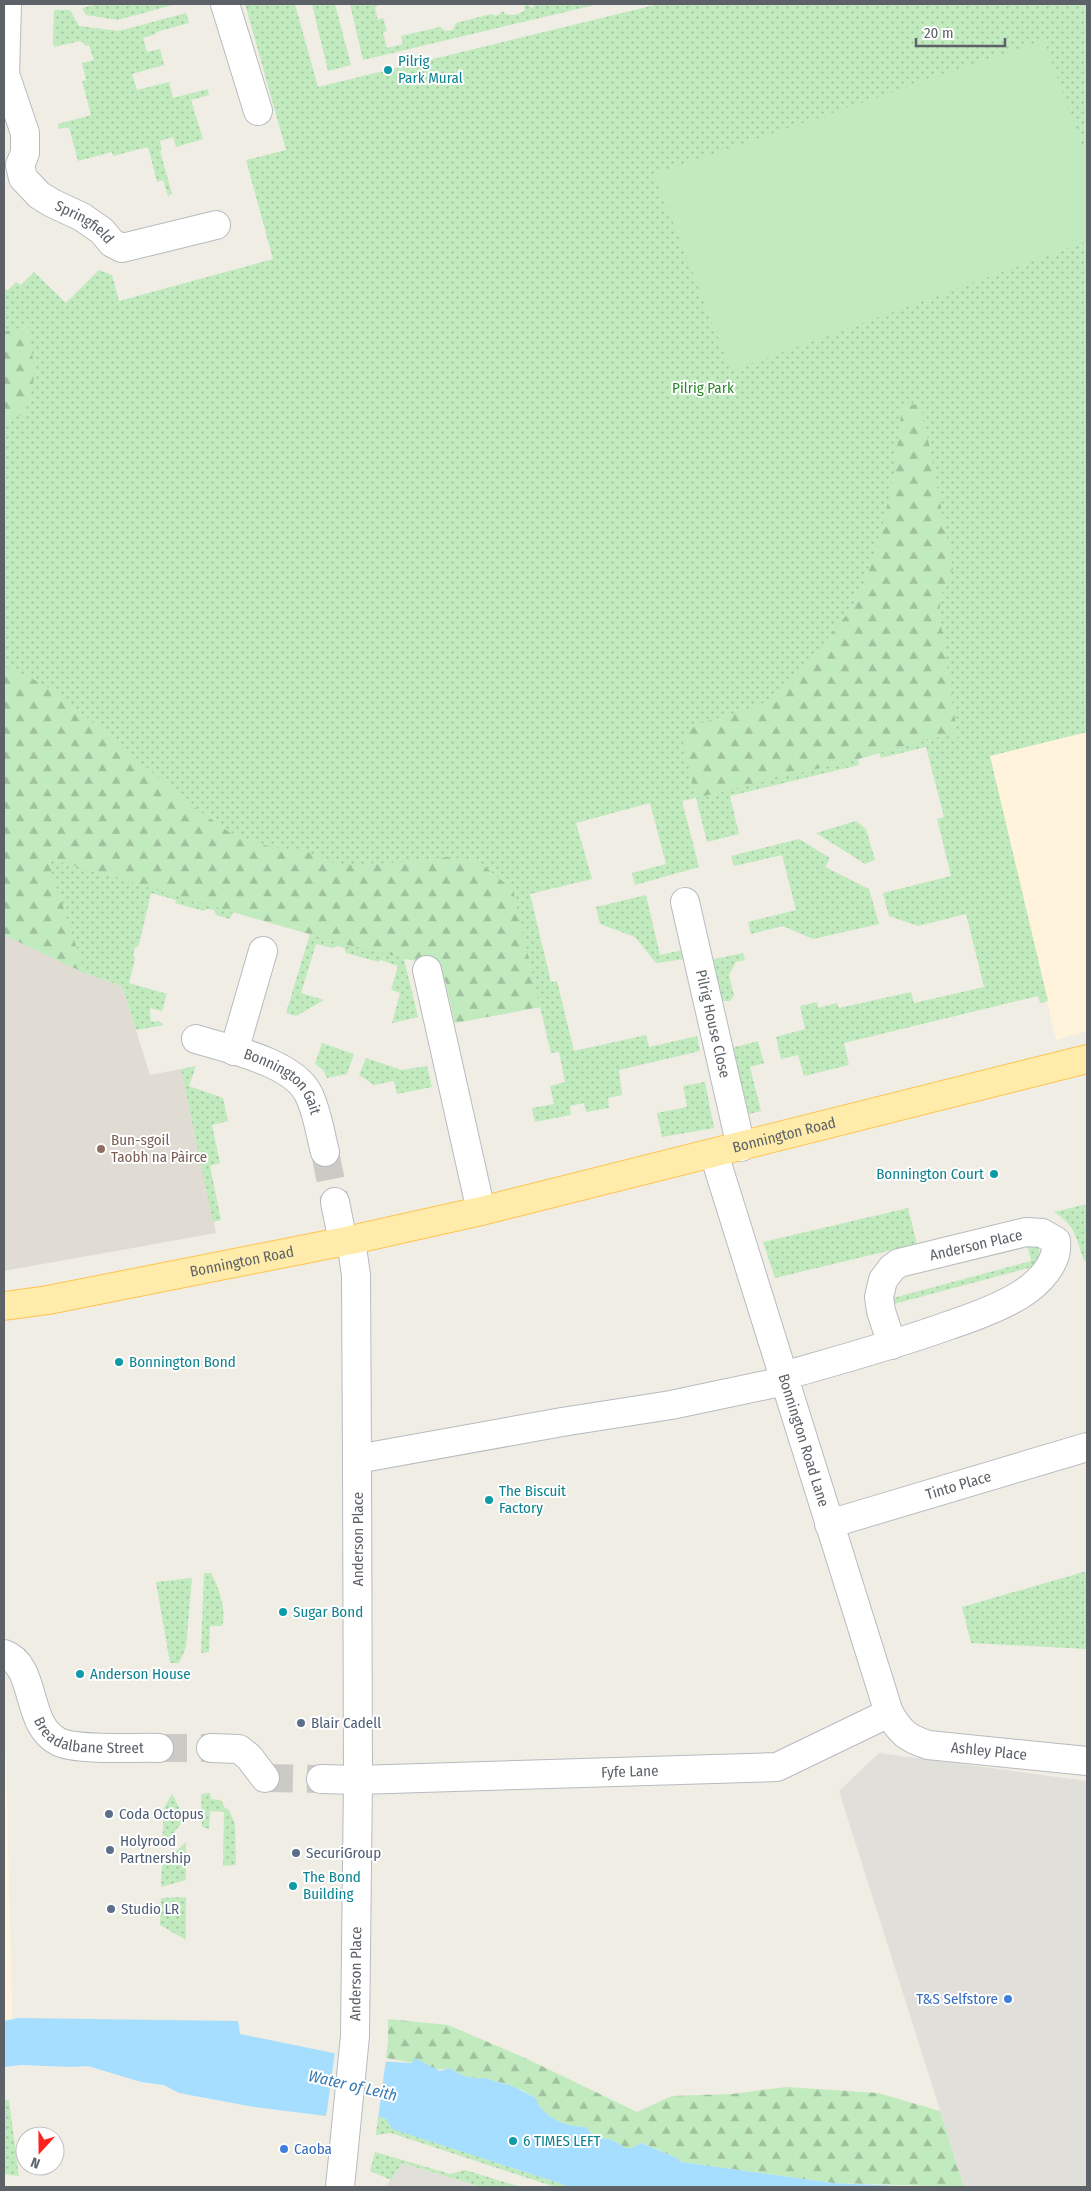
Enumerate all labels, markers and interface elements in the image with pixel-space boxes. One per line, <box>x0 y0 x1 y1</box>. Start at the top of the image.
scale bar <box>916 15 1005 47</box>
text: 20 m <box>924 24 954 42</box>
place label: Pilrig Park Mural <box>398 52 463 87</box>
marker: Pilrig Park Mural <box>382 64 394 76</box>
street label: Springfield <box>52 197 118 247</box>
park label: Pilrig Park <box>672 379 734 397</box>
street label: Pilrig House Close <box>692 968 734 1080</box>
street label: Bonnington Gait <box>241 1045 325 1117</box>
street label: Bonnington Road <box>731 1113 838 1157</box>
place label: Bun-sgoil Taobh na Pàirce <box>111 1131 207 1166</box>
marker: Bun-sgoil Taobh na Pàirce <box>95 1143 107 1155</box>
place label: Bonnington Court <box>876 1165 984 1183</box>
marker: Bonnington Court <box>988 1168 1000 1180</box>
street label: Anderson Place <box>928 1226 1024 1264</box>
street label: Bonnington Road <box>188 1243 295 1281</box>
place label: Bonnington Bond <box>129 1353 236 1371</box>
marker: Bonnington Bond <box>113 1356 125 1368</box>
street label: Bonnington Road Lane <box>774 1371 833 1509</box>
street label: Tinto Place <box>924 1467 993 1504</box>
place label: The Biscuit Factory <box>499 1482 566 1517</box>
street label: Anderson Place <box>349 1492 367 1586</box>
marker: The Biscuit Factory <box>483 1494 495 1506</box>
place label: Sugar Bond <box>293 1603 363 1621</box>
marker: Sugar Bond <box>277 1606 289 1618</box>
place label: Anderson House <box>90 1665 191 1683</box>
marker: Anderson House <box>74 1668 86 1680</box>
street label: Breadalbane Street <box>30 1714 144 1757</box>
place label: Blair Cadell <box>311 1714 381 1732</box>
marker: Blair Cadell <box>295 1717 307 1729</box>
street label: Ashley Place <box>950 1738 1028 1764</box>
street label: Fyfe Lane <box>601 1762 659 1781</box>
place label: Coda Octopus <box>119 1805 204 1823</box>
marker: Coda Octopus <box>103 1808 115 1820</box>
place label: Holyrood Partnership <box>120 1832 191 1867</box>
marker: Holyrood Partnership <box>104 1844 116 1856</box>
place label: SecuriGroup <box>306 1844 381 1862</box>
marker: SecuriGroup <box>290 1847 302 1859</box>
place label: The Bond Building <box>303 1868 361 1903</box>
marker: The Bond Building <box>287 1880 299 1892</box>
place label: Studio LR <box>121 1900 179 1918</box>
marker: Studio LR <box>105 1903 117 1915</box>
street label: Anderson Place <box>346 1926 365 2021</box>
place label: T&S Selfstore <box>916 1990 998 2008</box>
marker: T&S Selfstore <box>1002 1993 1014 2005</box>
water label: Water of Leith <box>307 2066 399 2105</box>
north arrow <box>15 2126 65 2176</box>
place label: 6 TIMES LEFT <box>523 2132 601 2150</box>
marker: 6 TIMES LEFT <box>507 2135 519 2147</box>
place label: Caoba <box>294 2140 332 2158</box>
marker: Caoba <box>278 2143 290 2155</box>
text: N <box>29 2153 42 2172</box>

